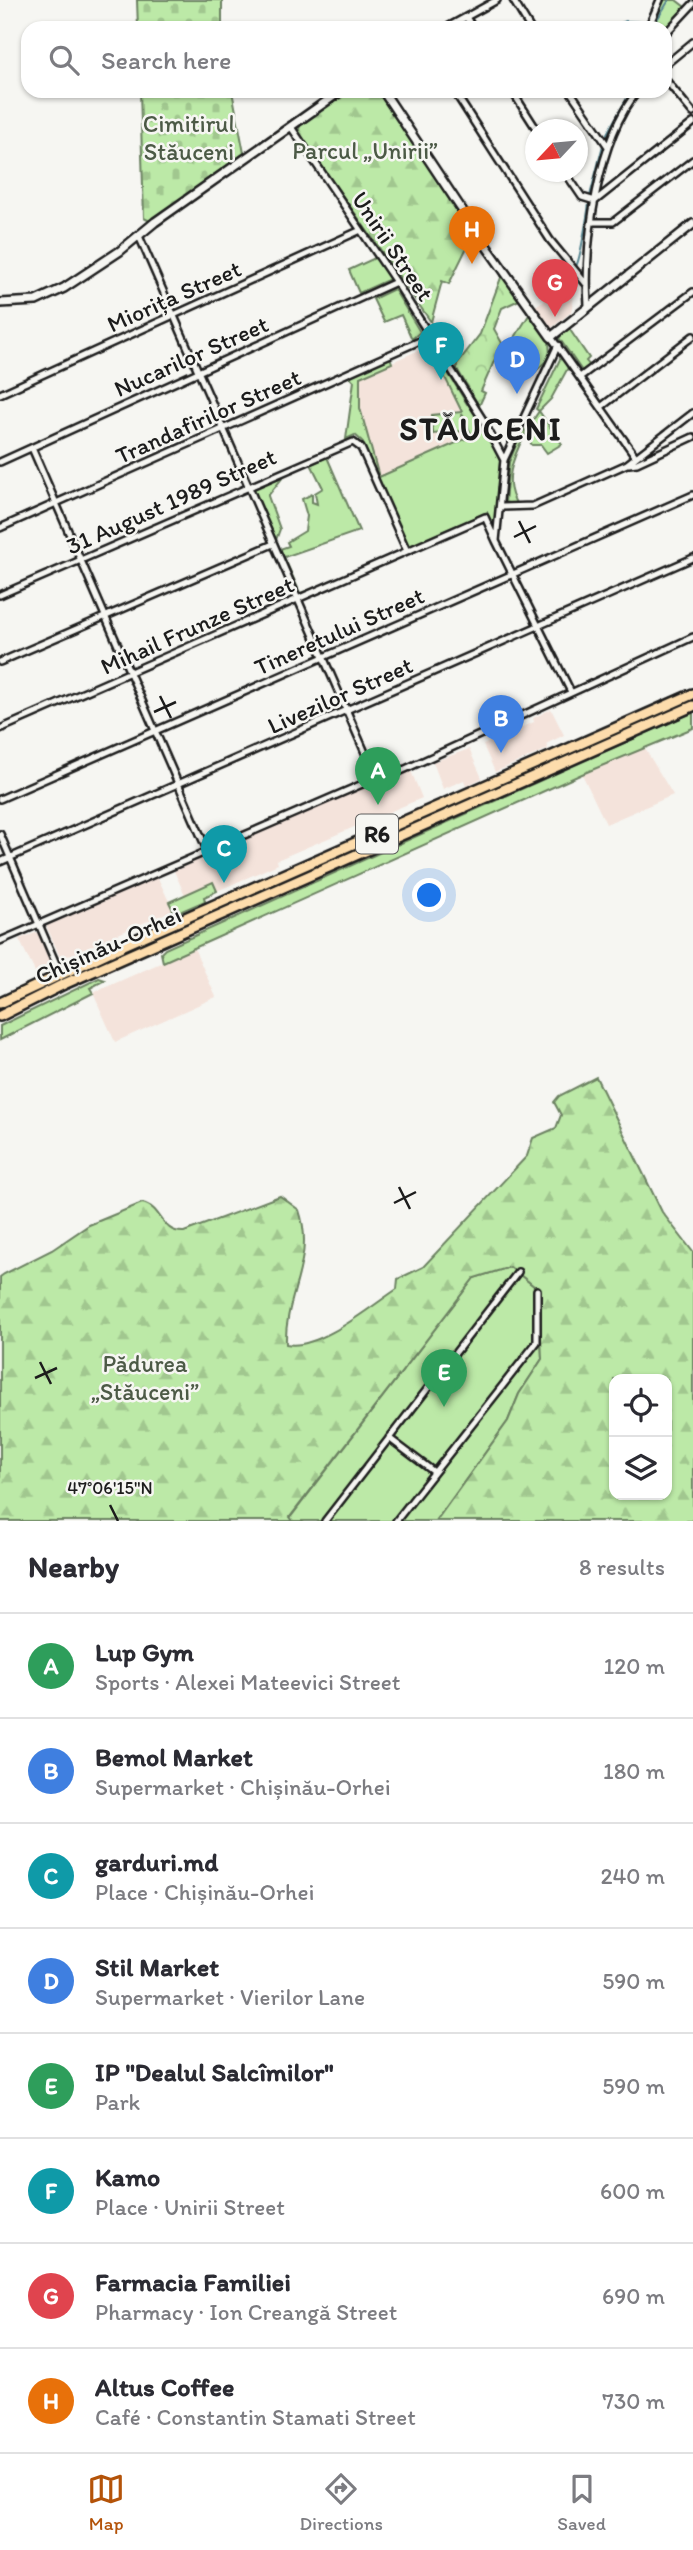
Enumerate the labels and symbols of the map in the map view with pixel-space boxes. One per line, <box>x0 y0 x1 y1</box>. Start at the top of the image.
park label: Cimitirul Stăuceni <box>143 109 235 166</box>
north arrow <box>525 119 588 182</box>
park label: Parcul „Unirii” <box>292 136 438 165</box>
street label: Unirii Street <box>346 186 440 306</box>
pin: H <box>449 206 495 264</box>
street label: Miorița Street <box>102 254 246 338</box>
pin: G <box>532 259 578 317</box>
street label: Nucarilor Street <box>109 309 273 403</box>
pin: F <box>418 322 464 380</box>
pin: D <box>494 336 540 394</box>
street label: Trandafirilor Street <box>111 362 305 470</box>
district label: STĂUCENI <box>399 410 563 448</box>
street label: 31 August 1989 Street <box>62 442 280 560</box>
street label: Mihail Frunze Street <box>96 569 298 681</box>
street label: Tineretului Street <box>250 581 428 681</box>
street label: Livezilor Street <box>263 650 417 740</box>
pin: B <box>478 695 524 753</box>
pin: A <box>355 747 401 805</box>
road number: R6 <box>356 814 398 854</box>
pin: C <box>201 825 247 883</box>
your location <box>412 878 446 912</box>
street label: Chișinău-Orhei <box>30 900 186 990</box>
park label: Pădurea „Stăuceni” <box>91 1349 199 1406</box>
pin: E <box>421 1349 467 1407</box>
text: 47°06'15"N <box>67 1477 153 1499</box>

